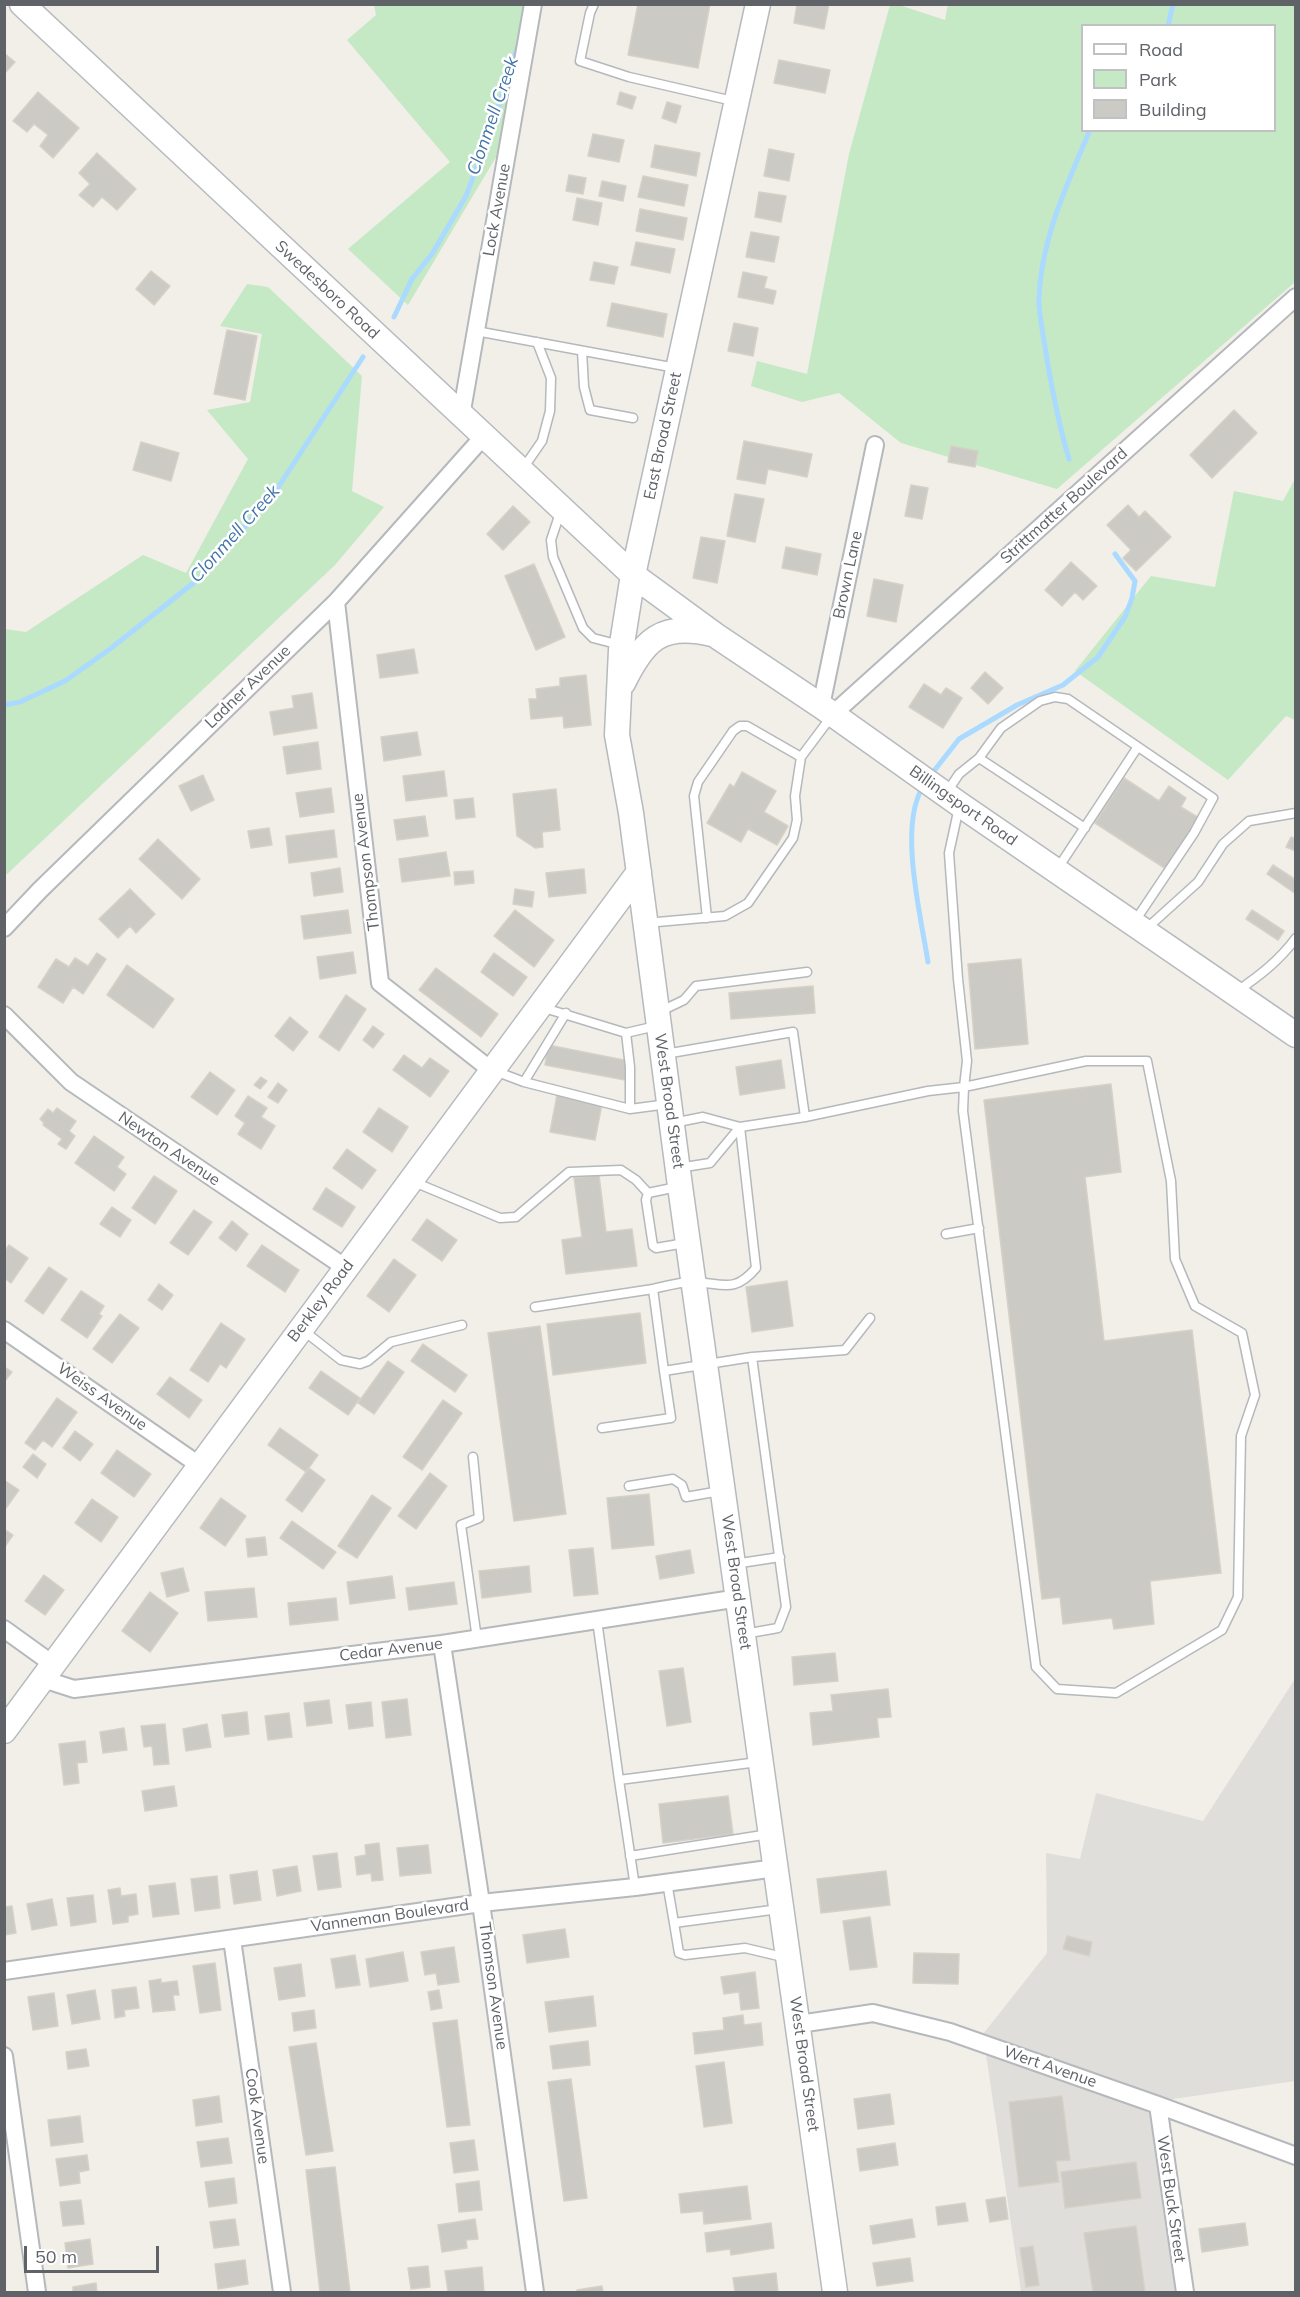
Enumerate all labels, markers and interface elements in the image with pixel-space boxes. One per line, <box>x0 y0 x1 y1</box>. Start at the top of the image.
legend <box>1081 24 1276 132</box>
text: Road <box>1139 38 1183 61</box>
water label: Clonmell Creek <box>463 54 523 178</box>
text: Park <box>1139 68 1177 91</box>
text: Building <box>1139 98 1207 121</box>
street label: Lock Avenue <box>479 162 515 258</box>
street label: Swedesboro Road <box>271 237 383 343</box>
street label: East Broad Street <box>640 370 686 502</box>
street label: Strittmatter Boulevard <box>997 444 1131 568</box>
water label: Clonmell Creek <box>186 481 284 587</box>
street label: Brown Lane <box>829 529 867 621</box>
street label: Ladner Avenue <box>201 641 295 733</box>
street label: Billingsport Road <box>905 762 1021 850</box>
street label: Thompson Avenue <box>348 792 384 932</box>
street label: West Broad Street <box>650 1032 688 1170</box>
street label: Newton Avenue <box>114 1108 224 1190</box>
street label: Berkley Road <box>284 1256 358 1346</box>
street label: Weiss Avenue <box>53 1359 151 1435</box>
street label: West Broad Street <box>717 1513 755 1651</box>
street label: Cedar Avenue <box>338 1634 444 1666</box>
street label: Vanneman Boulevard <box>310 1895 470 1937</box>
street label: Thomson Avenue <box>475 1921 511 2051</box>
street label: West Broad Street <box>785 1995 823 2133</box>
street label: Wert Avenue <box>1001 2042 1099 2092</box>
street label: Cook Avenue <box>241 2067 273 2165</box>
street label: West Buck Street <box>1153 2134 1189 2264</box>
scale bar <box>27 2234 162 2272</box>
text: 50 m <box>35 2245 77 2268</box>

